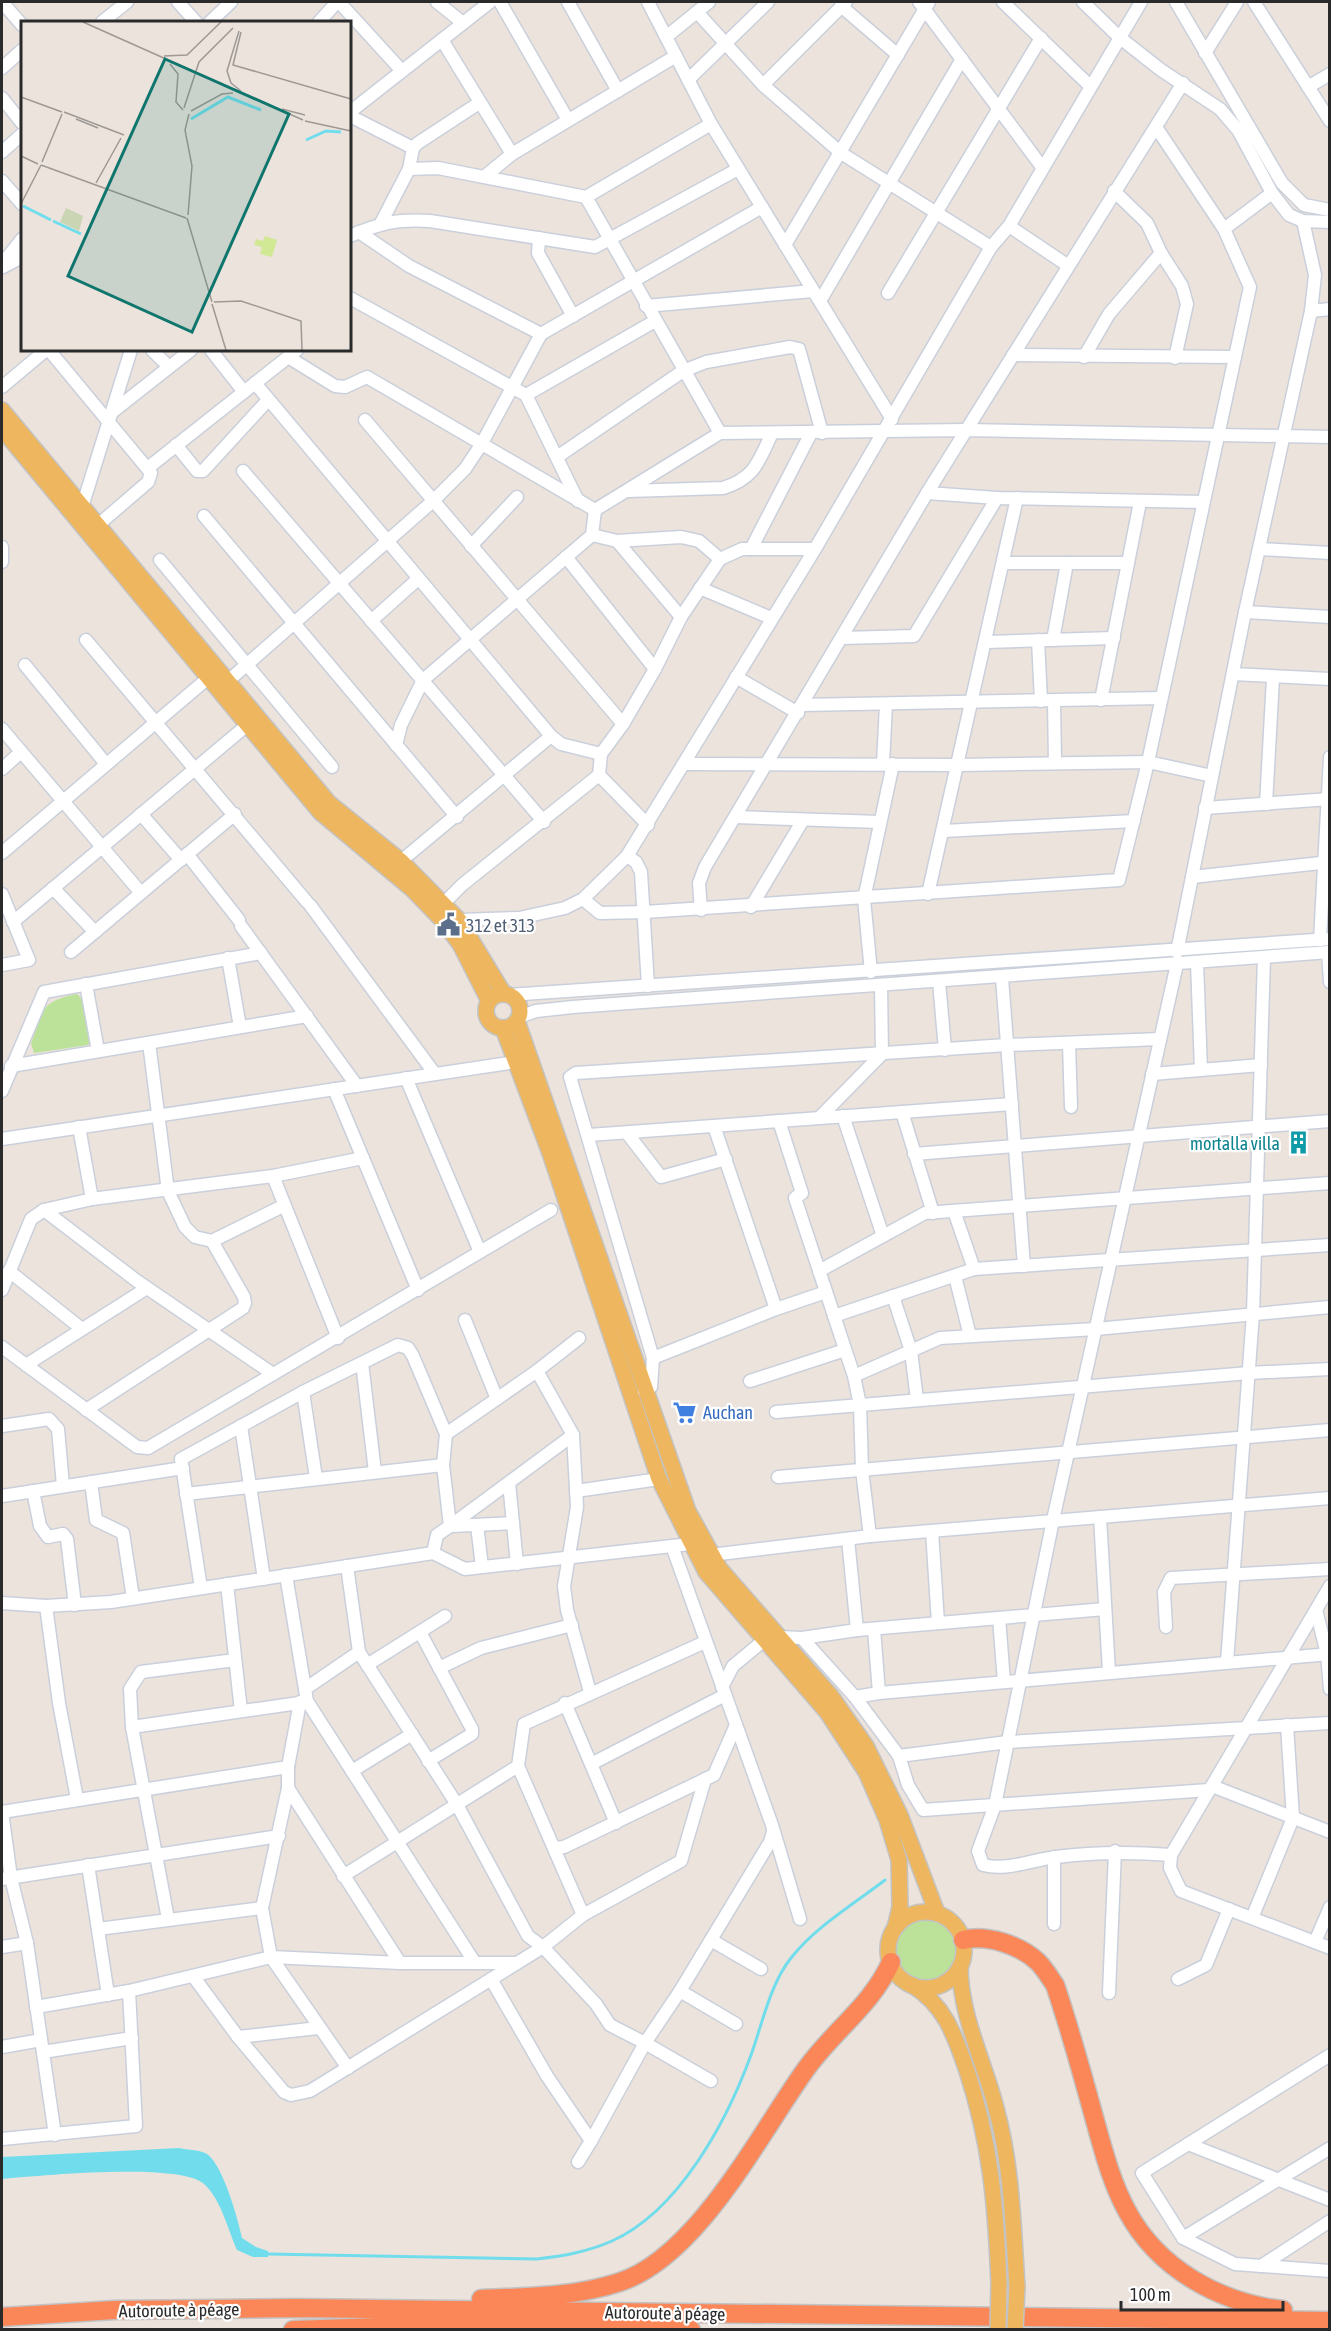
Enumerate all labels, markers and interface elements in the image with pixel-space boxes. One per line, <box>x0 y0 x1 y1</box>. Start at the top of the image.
inset map <box>21 21 351 351</box>
public building icon: 312 et 313 <box>435 912 461 938</box>
place label: 312 et 313 <box>466 915 535 936</box>
building icon: mortalla villa <box>1285 1130 1311 1156</box>
place label: mortalla villa <box>1190 1133 1280 1154</box>
supermarket icon: Auchan <box>672 1399 698 1425</box>
place label: Auchan <box>703 1402 753 1423</box>
scale bar <box>1121 2274 1283 2312</box>
text: 100 m <box>1130 2284 1171 2305</box>
street label: Autoroute à péage <box>119 2298 239 2322</box>
street label: Autoroute à péage <box>605 2301 725 2325</box>

